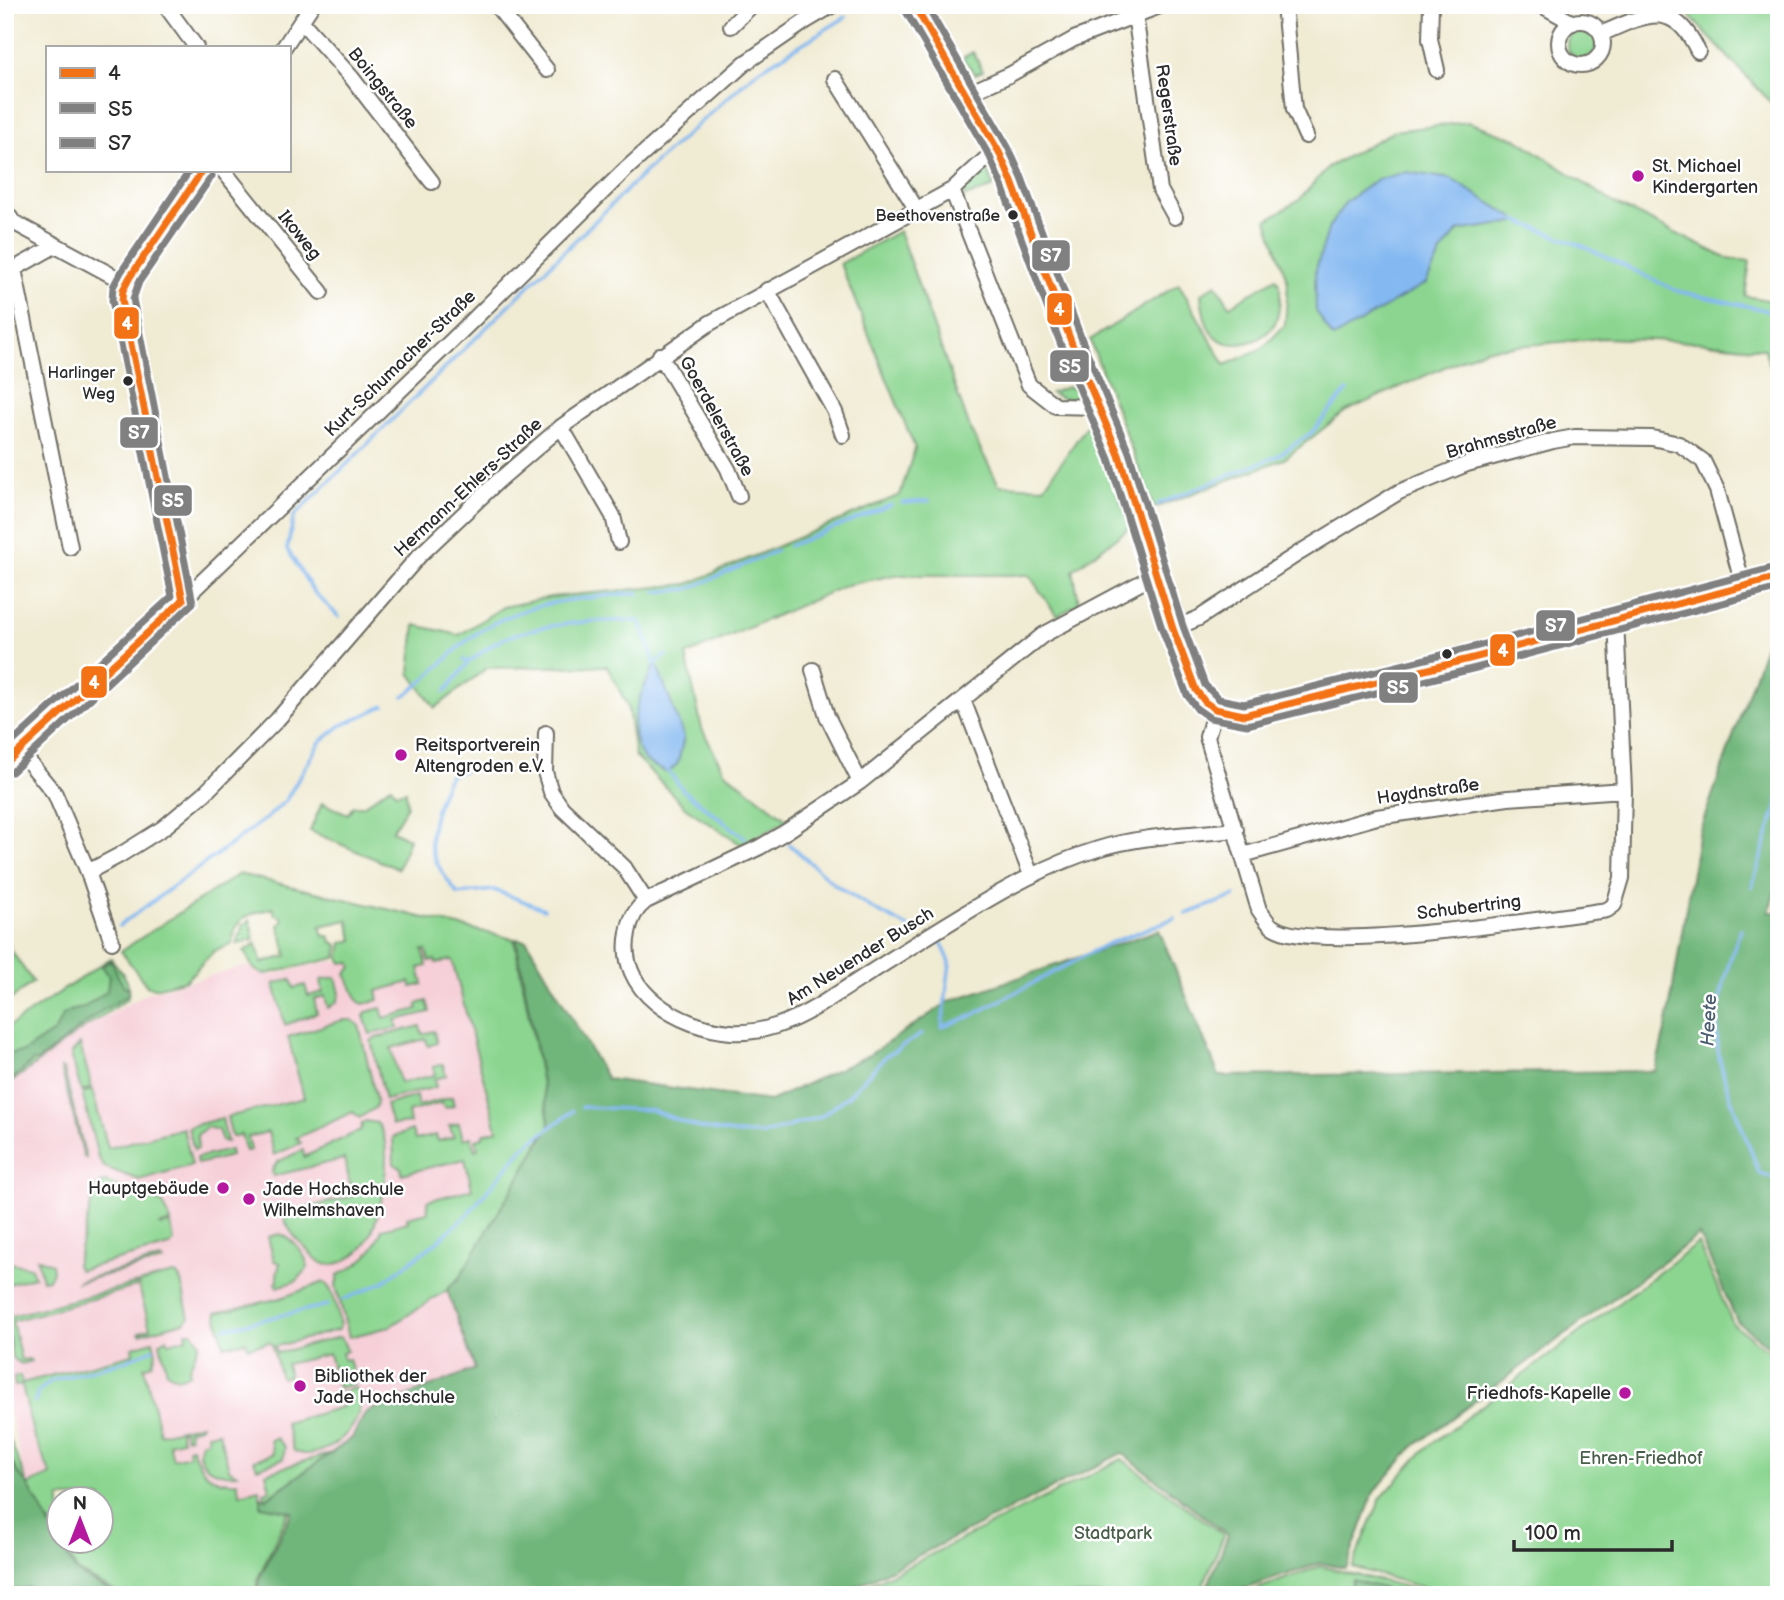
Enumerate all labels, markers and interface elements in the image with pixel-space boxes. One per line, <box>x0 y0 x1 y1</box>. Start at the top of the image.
street label: Boingstraße <box>343 43 422 134</box>
legend <box>46 46 290 172</box>
text: 4 <box>108 61 121 86</box>
street label: Regerstraße <box>1151 63 1186 168</box>
text: S5 <box>108 97 133 122</box>
text: S7 <box>108 131 132 156</box>
place label: St. Michael Kindergarten <box>1652 156 1758 198</box>
marker: St. Michael Kindergarten <box>1630 168 1646 184</box>
street label: Ikoweg <box>273 206 326 264</box>
place label: Beethovenstraße <box>876 207 1001 226</box>
marker: Beethovenstraße <box>1006 208 1020 222</box>
line badge: S7 <box>1031 239 1071 272</box>
text: S7 <box>1040 245 1063 268</box>
street label: Kurt-Schumacher-Straße <box>320 286 480 441</box>
line badge: 4 <box>1046 292 1073 326</box>
text: 4 <box>1053 299 1065 322</box>
line badge: 4 <box>113 306 140 340</box>
text: 4 <box>121 313 133 336</box>
line badge: S5 <box>1049 349 1090 383</box>
street label: Goerdelerstraße <box>675 353 758 480</box>
text: S5 <box>1059 356 1081 379</box>
place label: Harlinger Weg <box>48 364 115 404</box>
marker: Harlinger Weg <box>121 374 135 388</box>
street label: Brahmsstraße <box>1444 412 1559 463</box>
street label: Hermann-Ehlers-Straße <box>390 413 547 561</box>
line badge: S7 <box>119 416 159 449</box>
text: S7 <box>128 422 151 445</box>
line badge: S5 <box>153 484 193 517</box>
text: S5 <box>162 490 184 513</box>
line badge: S7 <box>1535 609 1576 642</box>
text: S7 <box>1545 615 1568 638</box>
line badge: 4 <box>1489 633 1516 667</box>
text: 4 <box>1497 640 1509 663</box>
unlabelled marker <box>1440 647 1454 661</box>
line badge: 4 <box>80 665 108 699</box>
line badge: S5 <box>1378 671 1419 704</box>
text: 4 <box>88 672 100 695</box>
text: S5 <box>1387 677 1409 700</box>
place label: Reitsportverein Altengroden e.V. <box>415 735 545 777</box>
marker: Reitsportverein Altengroden e.V. <box>393 747 409 763</box>
street label: Haydnstraße <box>1376 774 1481 809</box>
street label: Schubertring <box>1416 891 1522 924</box>
street label: Am Neuender Busch <box>783 903 938 1010</box>
water label: Heete <box>1697 993 1722 1047</box>
place label: Hauptgebäude <box>88 1178 209 1199</box>
place label: Jade Hochschule Wilhelmshaven <box>263 1179 404 1221</box>
marker: Hauptgebäude <box>215 1180 231 1196</box>
marker: Jade Hochschule Wilhelmshaven <box>241 1191 257 1207</box>
place label: Bibliothek der Jade Hochschule <box>314 1366 455 1408</box>
marker: Bibliothek der Jade Hochschule <box>292 1378 308 1394</box>
place label: Friedhofs-Kapelle <box>1467 1383 1611 1404</box>
marker: Friedhofs-Kapelle <box>1617 1385 1633 1401</box>
park label: Ehren-Friedhof <box>1579 1448 1703 1469</box>
north arrow <box>46 1484 116 1554</box>
text: N <box>73 1493 87 1516</box>
scale bar <box>1514 1509 1672 1553</box>
text: 100 m <box>1525 1521 1581 1546</box>
park label: Stadtpark <box>1074 1523 1152 1544</box>

